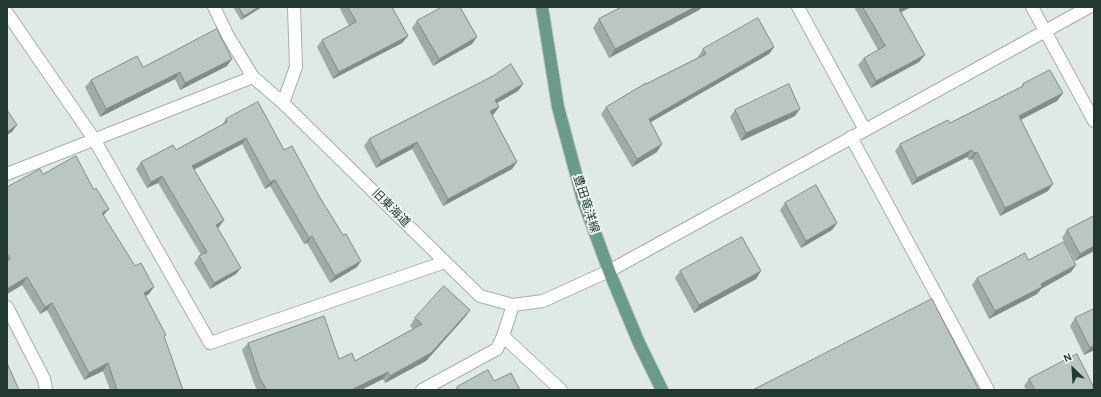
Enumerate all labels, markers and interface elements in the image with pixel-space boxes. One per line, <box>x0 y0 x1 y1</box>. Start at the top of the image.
street label: 豊田竜洋線 <box>570 173 602 235</box>
street label: 旧東海道 <box>369 186 413 230</box>
north arrow <box>1053 349 1093 389</box>
text: N <box>1061 350 1074 365</box>

